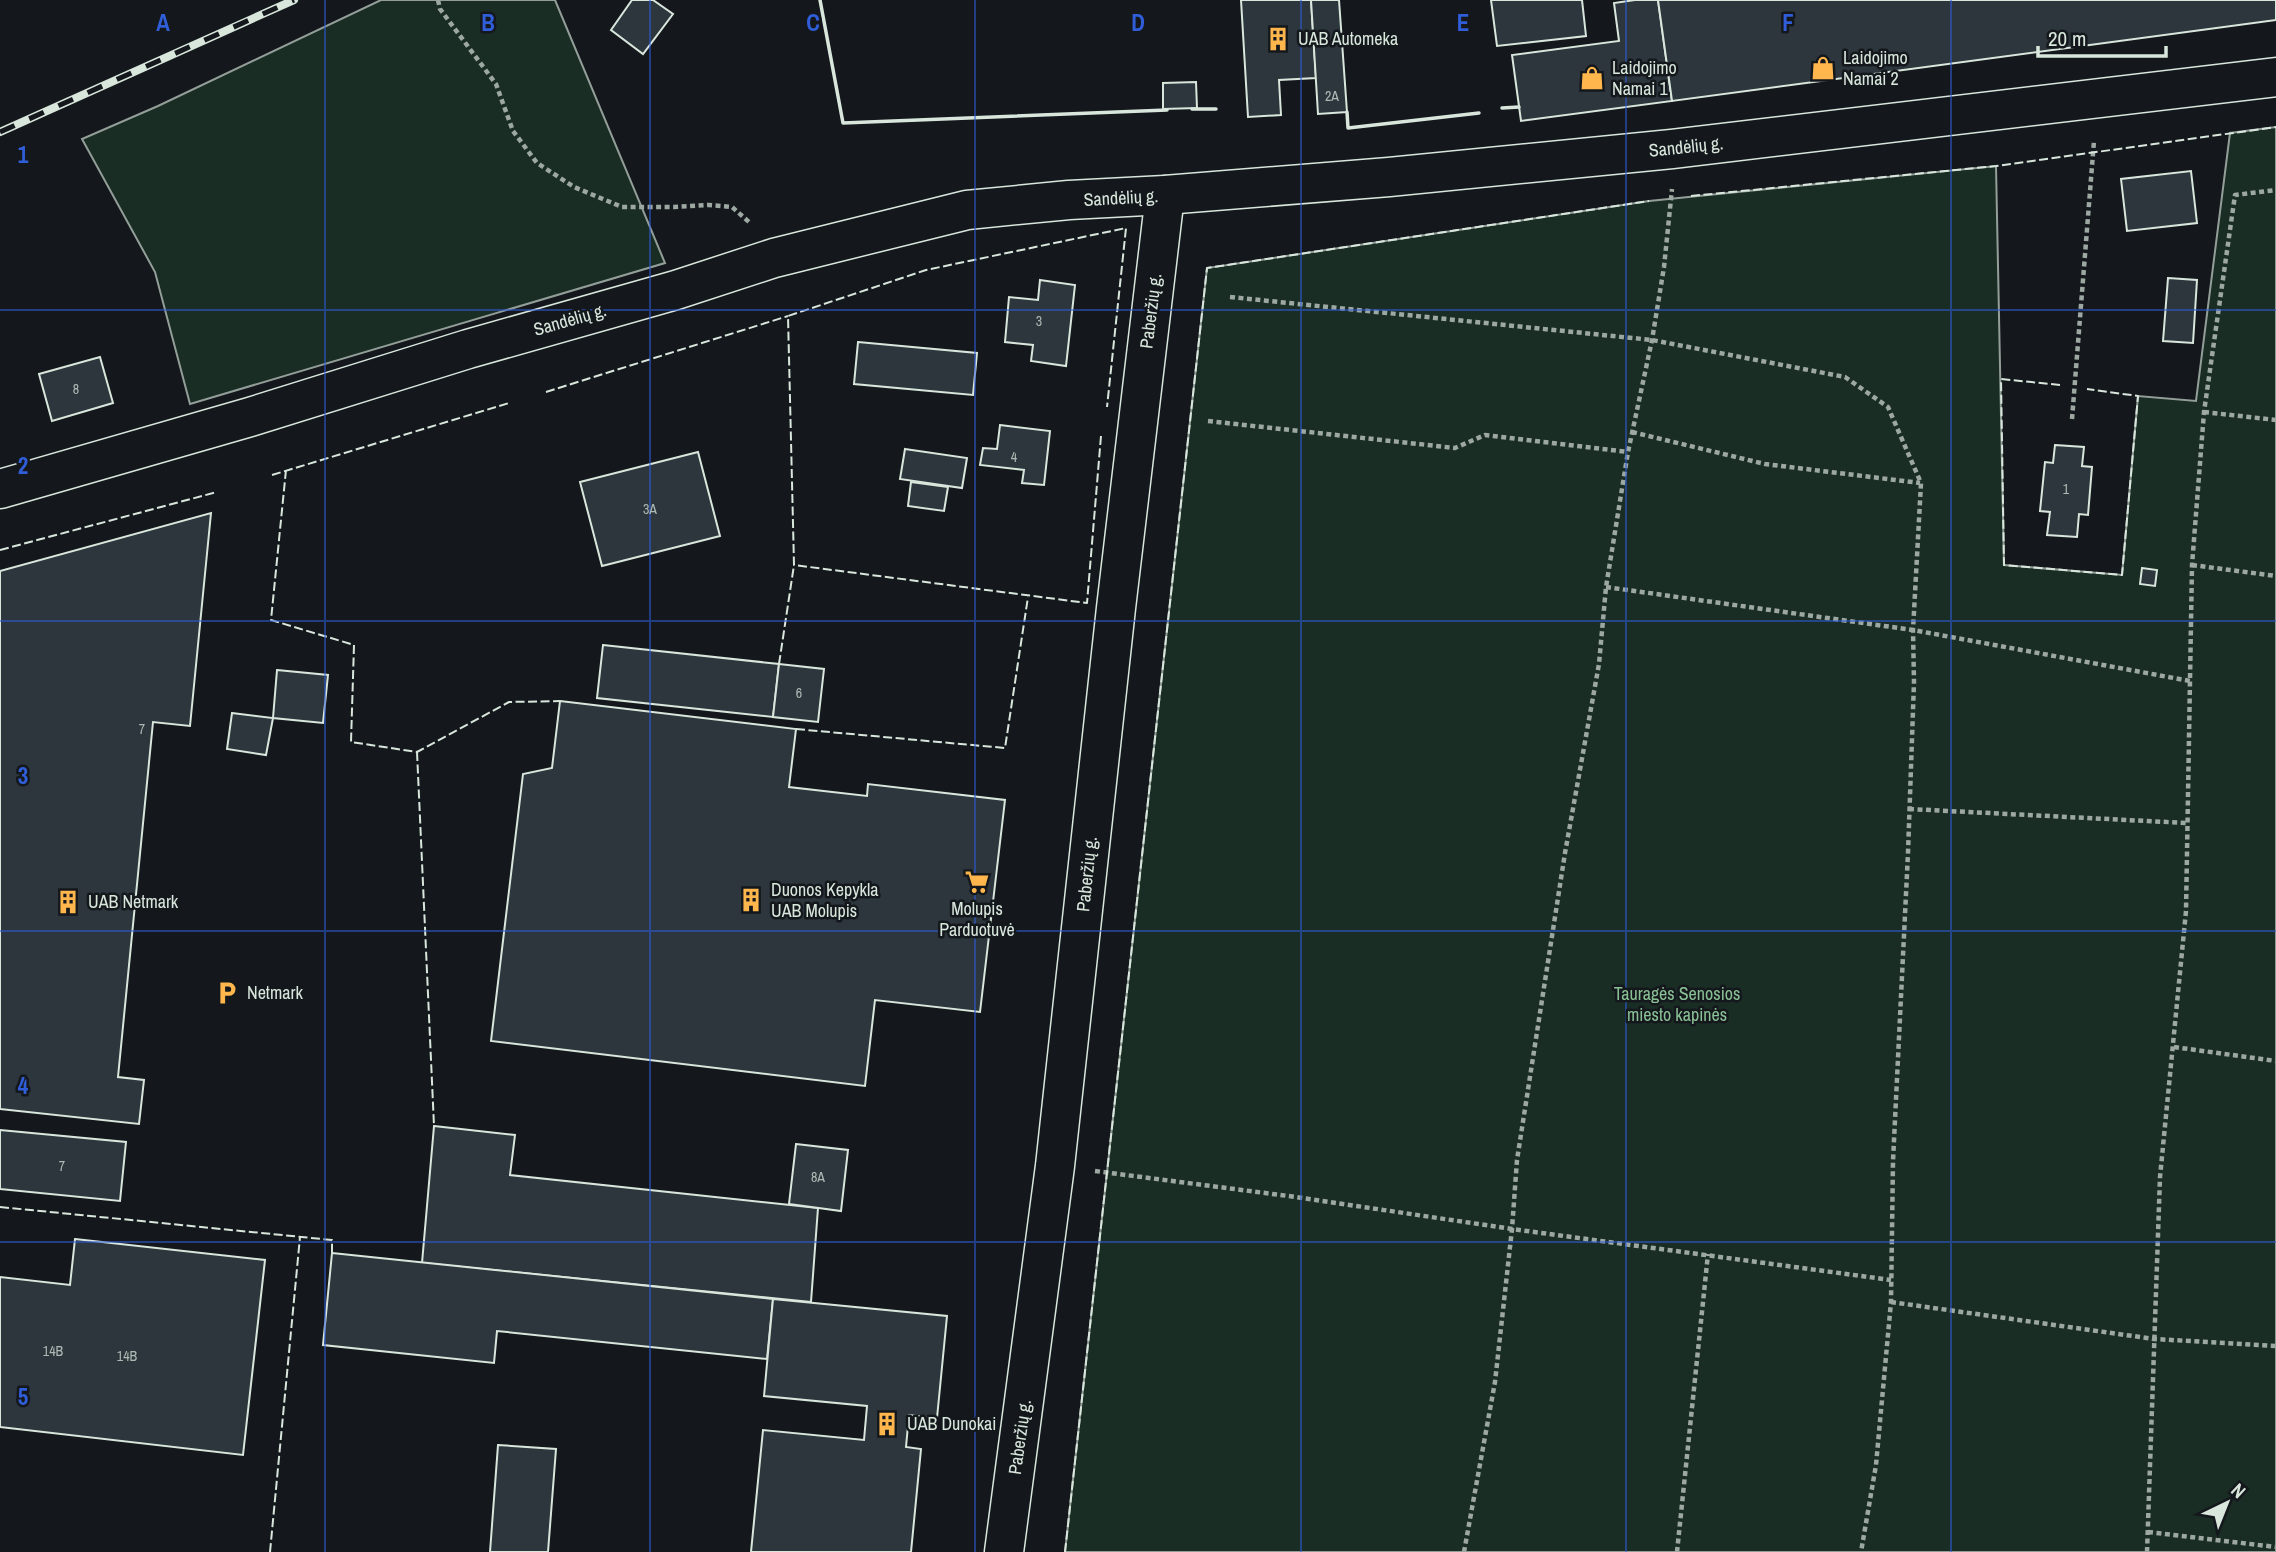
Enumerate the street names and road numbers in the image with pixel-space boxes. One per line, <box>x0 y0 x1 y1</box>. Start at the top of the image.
street label: Sandėlių g. <box>1648 130 1724 163</box>
street label: Sandėlių g. <box>1083 183 1159 212</box>
street label: Paberžių g. <box>1133 272 1168 350</box>
street label: Sandėlių g. <box>531 297 609 342</box>
street label: Paberžių g. <box>1070 835 1103 913</box>
street label: Paberžių g. <box>1002 1398 1037 1476</box>

